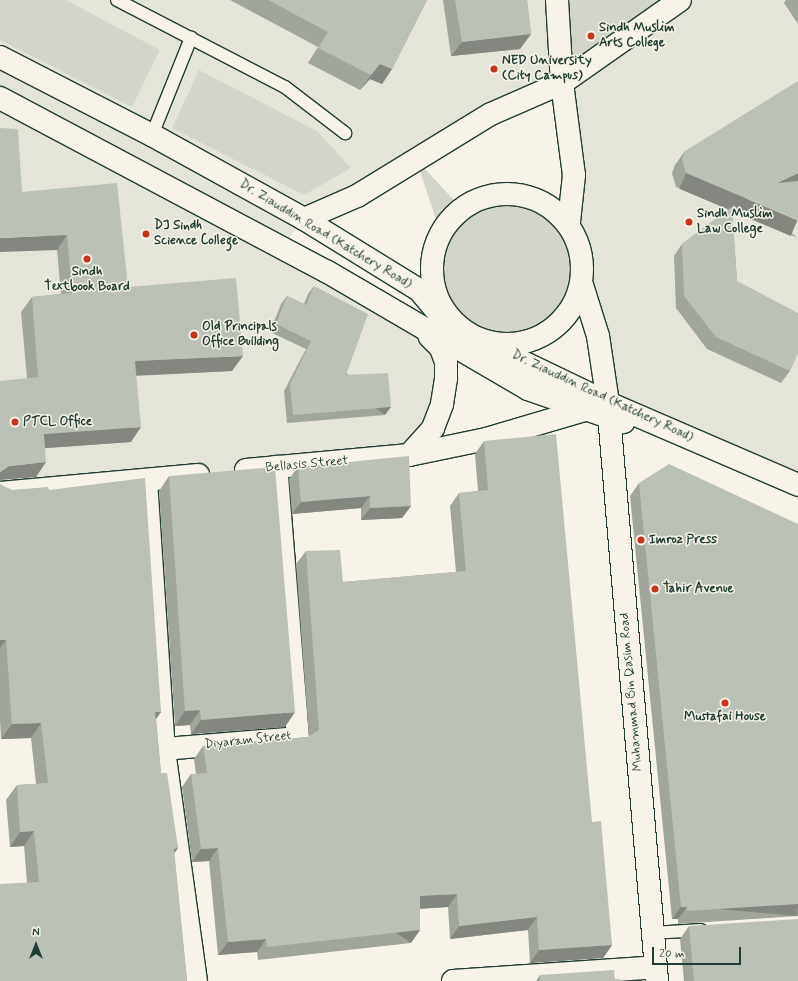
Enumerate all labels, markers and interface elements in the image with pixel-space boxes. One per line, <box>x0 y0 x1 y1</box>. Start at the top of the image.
place label: Sindh Muslim Arts College <box>599 21 674 52</box>
marker: Sindh Muslim Arts College <box>586 31 596 41</box>
place label: NED University (City Campus) <box>502 54 587 85</box>
marker: NED University (City Campus) <box>489 64 499 74</box>
street label: Dr. Ziauddin Road (Katchery Road) <box>237 178 413 292</box>
place label: Sindh Muslim Law College <box>697 207 772 238</box>
marker: Sindh Muslim Law College <box>684 217 694 227</box>
place label: DJ Sindh Science College <box>154 219 239 250</box>
marker: DJ Sindh Science College <box>141 229 151 239</box>
marker: Sindh Textbook Board <box>82 254 92 264</box>
place label: Sindh Textbook Board <box>44 265 130 296</box>
place label: Old Principals Office Building <box>202 320 281 351</box>
marker: Old Principals Office Building <box>189 330 199 340</box>
street label: Dr. Ziauddin Road (Katchery Road) <box>510 348 694 446</box>
place label: PTCL Office <box>23 414 92 430</box>
marker: PTCL Office <box>10 417 20 427</box>
street label: Bellasis Street <box>265 454 349 476</box>
place label: Imroz Press <box>649 532 716 548</box>
marker: Imroz Press <box>636 535 646 545</box>
place label: Tahir Avenue <box>663 581 736 597</box>
marker: Tahir Avenue <box>650 584 660 594</box>
street label: Muhammad Bin Qasim Road <box>617 610 647 774</box>
marker: Mustafai House <box>720 698 730 708</box>
place label: Mustafai House <box>684 709 766 725</box>
street label: Diyaram Street <box>203 729 293 753</box>
north arrow <box>16 925 56 965</box>
text: N <box>32 926 40 940</box>
scale bar <box>654 939 743 965</box>
text: 20 m <box>659 946 685 962</box>

